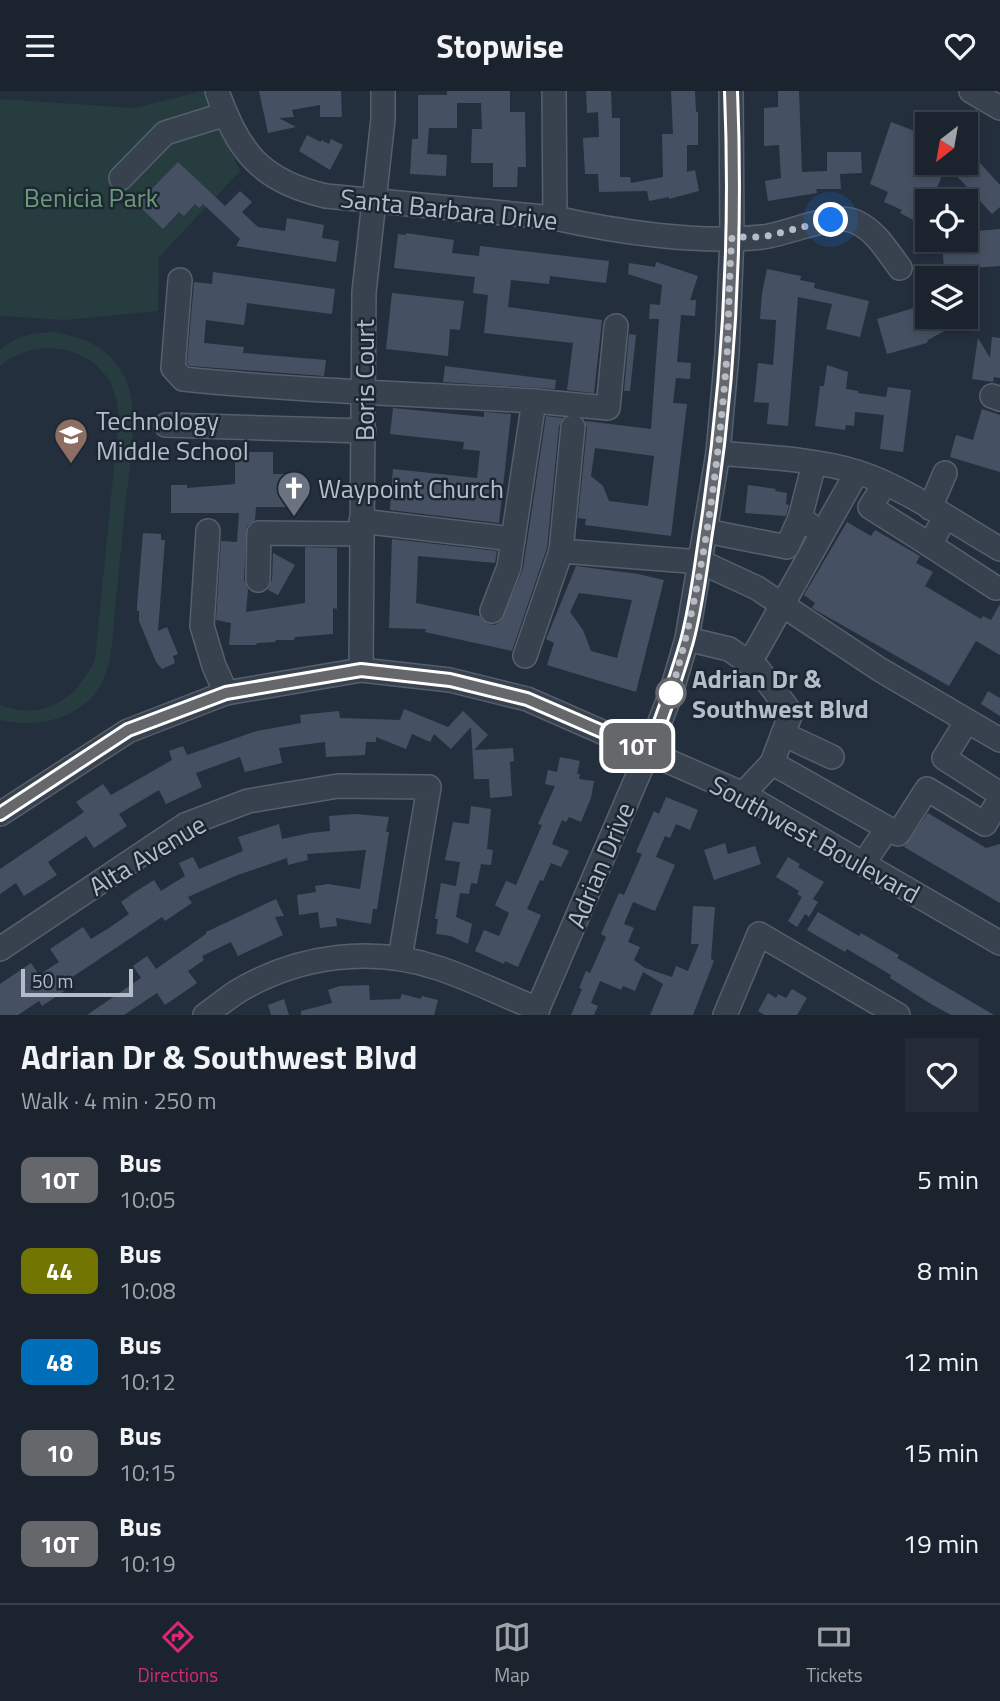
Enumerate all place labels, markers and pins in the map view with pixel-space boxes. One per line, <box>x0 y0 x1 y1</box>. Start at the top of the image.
place label: Technology Middle School <box>96 401 249 470</box>
school or university icon: Technology Middle School <box>52 416 90 465</box>
church icon: Waypoint Church <box>275 469 313 518</box>
place label: Waypoint Church <box>318 469 504 508</box>
place label: Adrian Dr & Southwest Blvd <box>692 659 869 728</box>
marker: Adrian Dr & Southwest Blvd <box>656 678 686 708</box>

